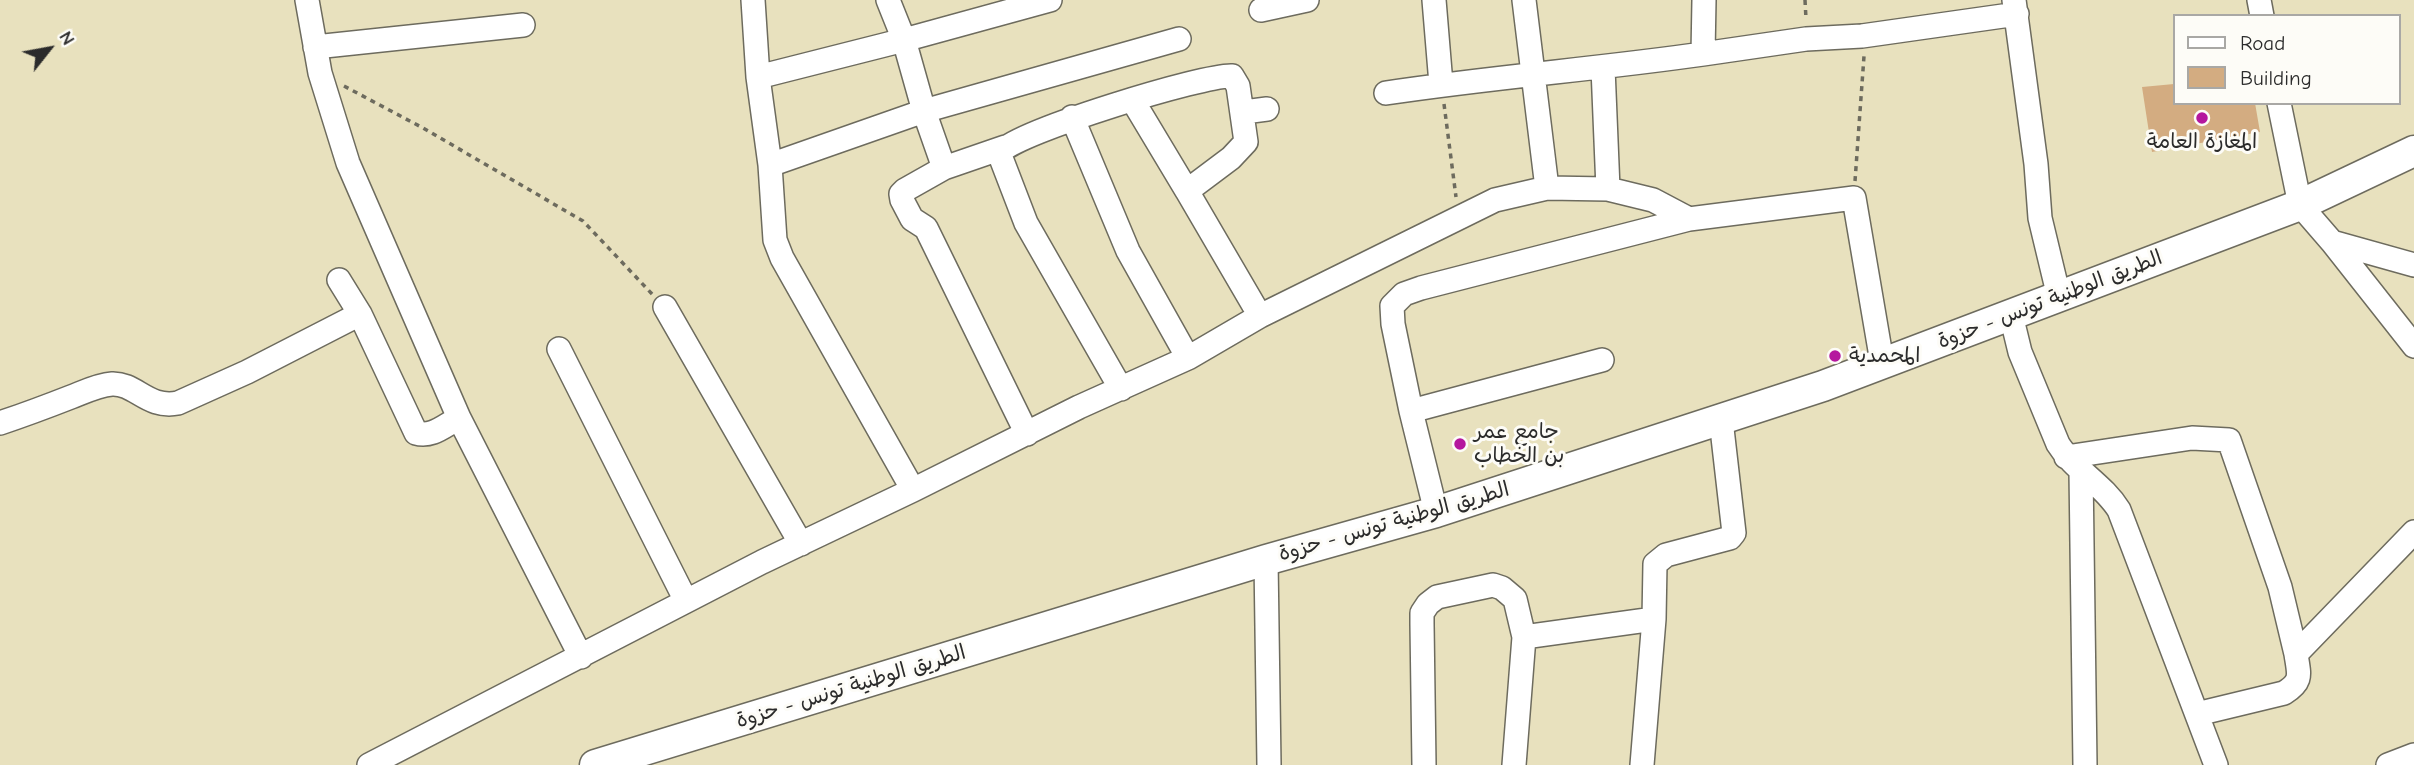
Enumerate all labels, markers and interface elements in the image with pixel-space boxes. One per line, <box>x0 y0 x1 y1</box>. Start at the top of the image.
north arrow <box>14 14 84 84</box>
legend <box>2172 14 2400 105</box>
text: N <box>54 27 80 49</box>
text: Road <box>2240 31 2285 55</box>
text: Building <box>2240 66 2312 90</box>
marker: المغازة العامة <box>2194 110 2210 126</box>
place label: المغازة العامة <box>2147 129 2257 155</box>
street label: الطريق الوطنية تونس - حزوة <box>1934 245 2166 355</box>
place label: المحمدية <box>1849 343 1920 369</box>
marker: المحمدية <box>1827 348 1843 364</box>
place label: جامع عمر بن الخطاب <box>1474 419 1564 469</box>
marker: جامع عمر بن الخطاب <box>1452 436 1468 452</box>
street label: الطريق الوطنية تونس - حزوة <box>1276 477 1512 567</box>
street label: الطريق الوطنية تونس - حزوة <box>733 640 969 734</box>

